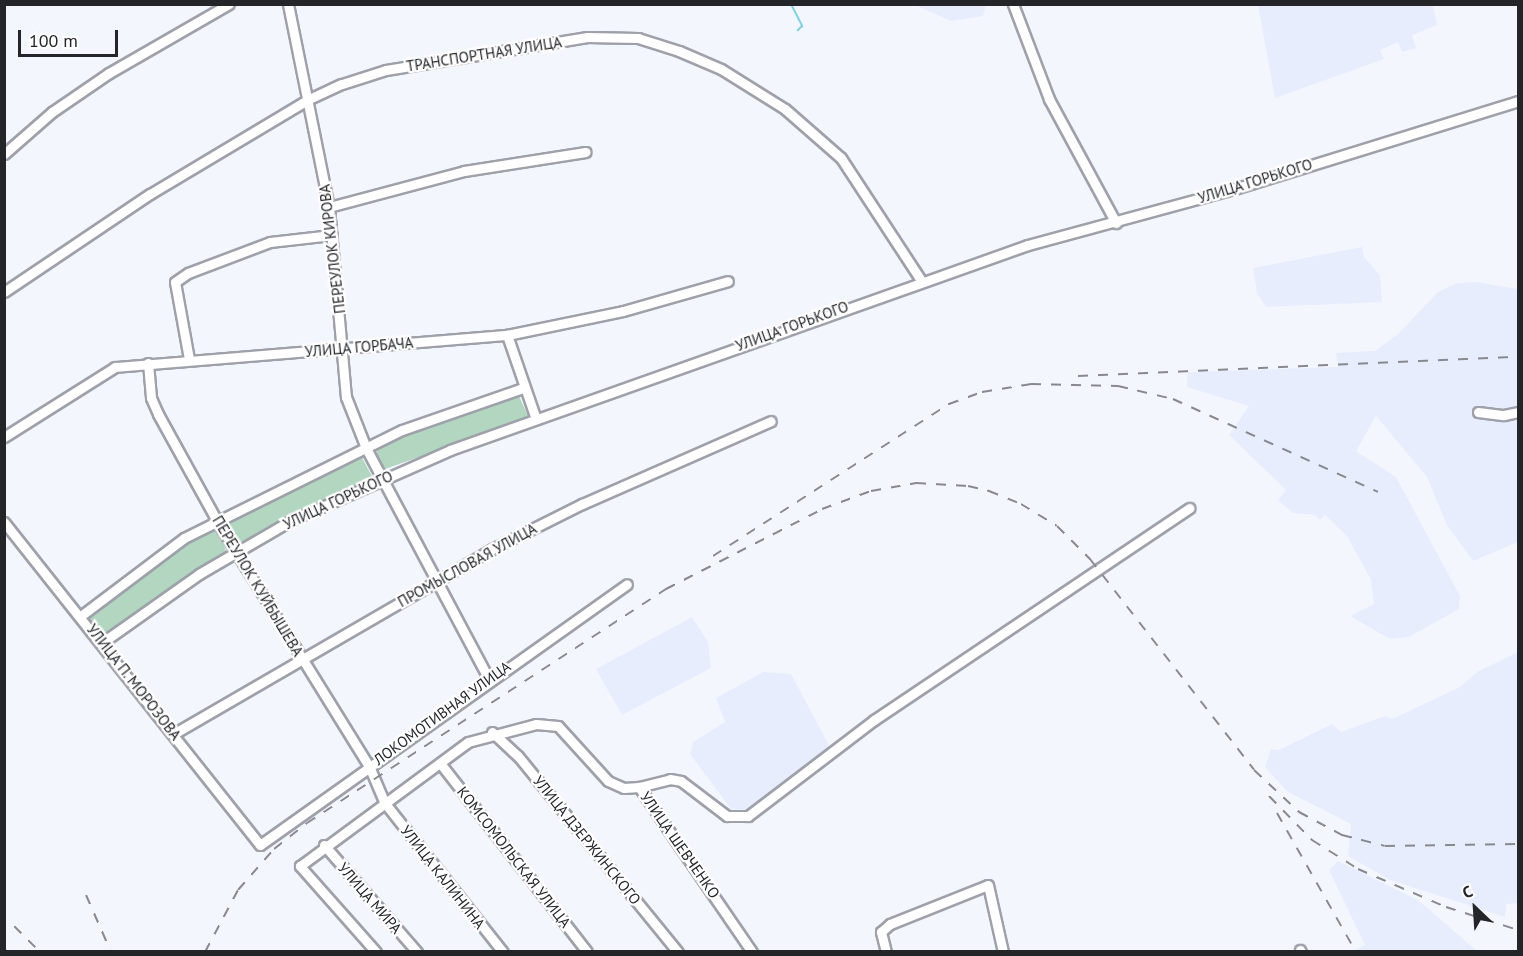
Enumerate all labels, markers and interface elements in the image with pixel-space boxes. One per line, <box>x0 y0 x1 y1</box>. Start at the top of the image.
scale bar <box>21 18 122 56</box>
text: 100 m <box>29 29 78 52</box>
street label: ТРАНСПОРТНАЯ УЛИЦА <box>405 33 563 75</box>
street label: УЛИЦА ГОРЬКОГО <box>1195 155 1315 207</box>
street label: ПЕРЕУЛОК КИРОВА <box>315 183 349 315</box>
street label: УЛИЦА ГОРЬКОГО <box>733 297 851 355</box>
street label: УЛИЦА ГОРБАЧА <box>304 333 414 361</box>
street label: УЛИЦА ГОРЬКОГО <box>280 467 396 533</box>
street label: ПЕРЕУЛОК КУЙБЫШЕВА <box>209 512 307 660</box>
street label: ПРОМЫСЛОВАЯ УЛИЦА <box>394 519 540 611</box>
street label: УЛИЦА П. МОРОЗОВА <box>83 620 185 744</box>
street label: ЛОКОМОТИВНАЯ УЛИЦА <box>370 657 514 769</box>
street label: УЛИЦА ДЗЕРЖИНСКОГО <box>529 772 645 908</box>
street label: КОМСОМОЛЬСКАЯ УЛИЦА <box>453 783 575 931</box>
street label: УЛИЦА ШЕВЧЕНКО <box>636 788 724 902</box>
street label: УЛИЦА КАЛИНИНА <box>397 821 489 933</box>
street label: УЛИЦА МИРА <box>334 859 406 937</box>
north arrow <box>1445 878 1505 938</box>
text: С <box>1459 881 1476 903</box>

